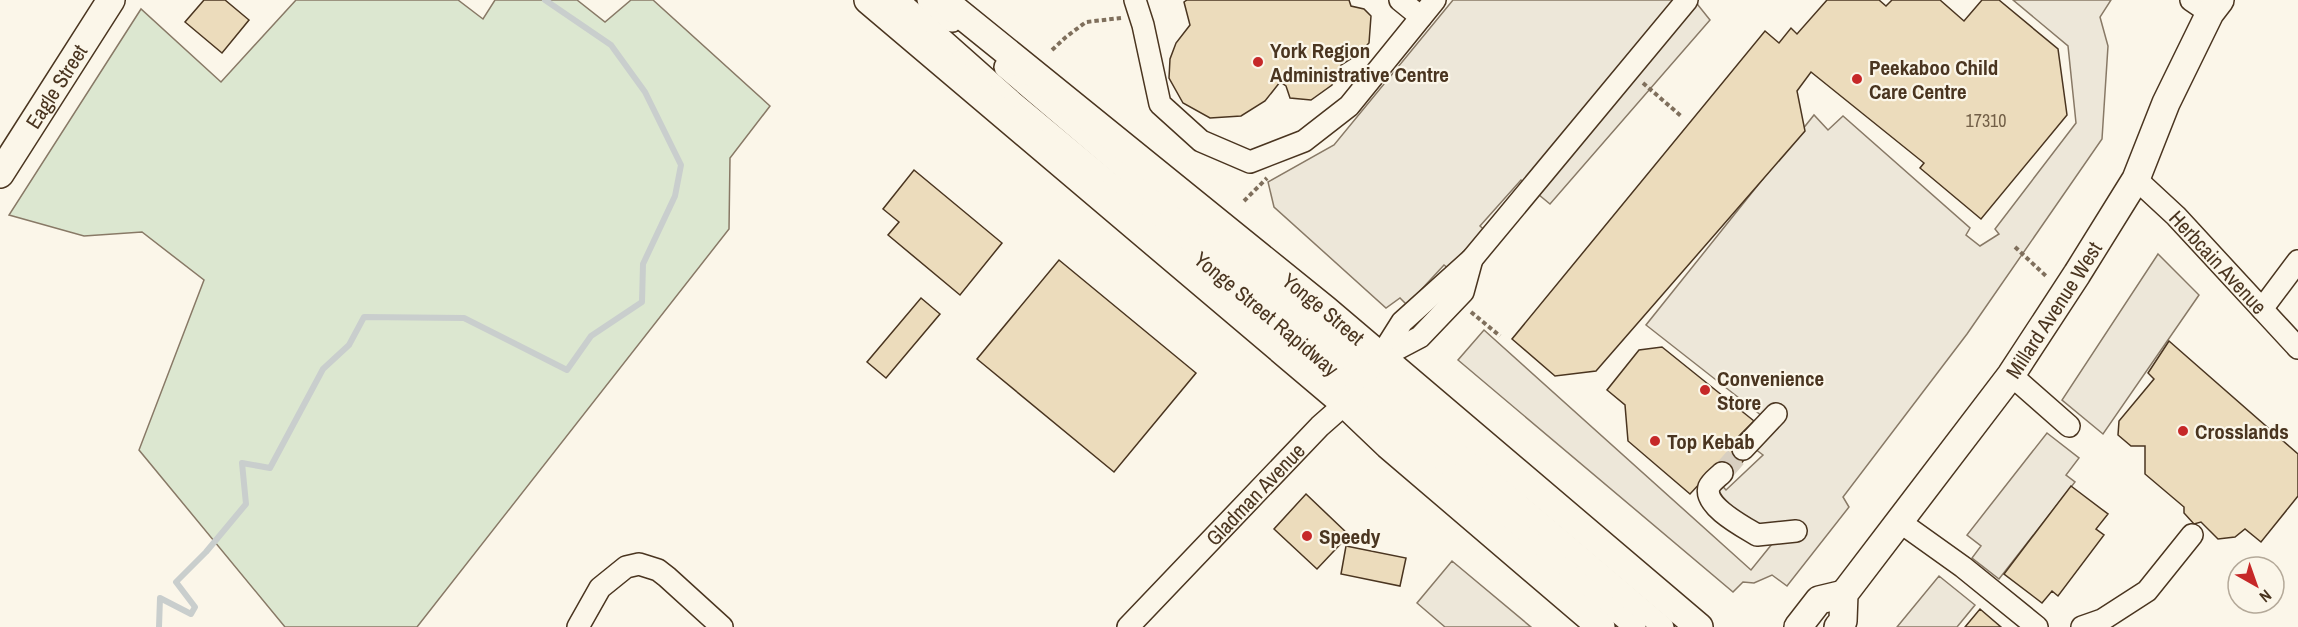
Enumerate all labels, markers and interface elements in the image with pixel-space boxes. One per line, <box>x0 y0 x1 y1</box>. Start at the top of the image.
place label: York Region Administrative Centre <box>1270 36 1449 89</box>
street label: Eagle Street <box>18 38 94 134</box>
place label: Peekaboo Child Care Centre <box>1869 53 1998 106</box>
marker: York Region Administrative Centre <box>1251 55 1265 69</box>
marker: Peekaboo Child Care Centre <box>1850 72 1864 86</box>
house number: 17310 <box>1965 108 2007 133</box>
street label: Herbcain Avenue <box>2163 204 2274 320</box>
street label: Millard Avenue West <box>1998 236 2108 384</box>
street label: Yonge Street Rapidway <box>1188 244 1345 383</box>
street label: Yonge Street <box>1276 266 1371 352</box>
place label: Convenience Store <box>1717 364 1824 417</box>
marker: Convenience Store <box>1698 383 1712 397</box>
place label: Crosslands <box>2195 417 2289 446</box>
marker: Crosslands <box>2176 424 2190 438</box>
place label: Top Kebab <box>1667 427 1755 456</box>
marker: Top Kebab <box>1648 434 1662 448</box>
street label: Gladman Avenue <box>1199 436 1311 552</box>
place label: Speedy <box>1319 522 1381 551</box>
marker: Speedy <box>1300 529 1314 543</box>
north arrow <box>2226 555 2286 615</box>
text: N <box>2255 585 2276 608</box>

